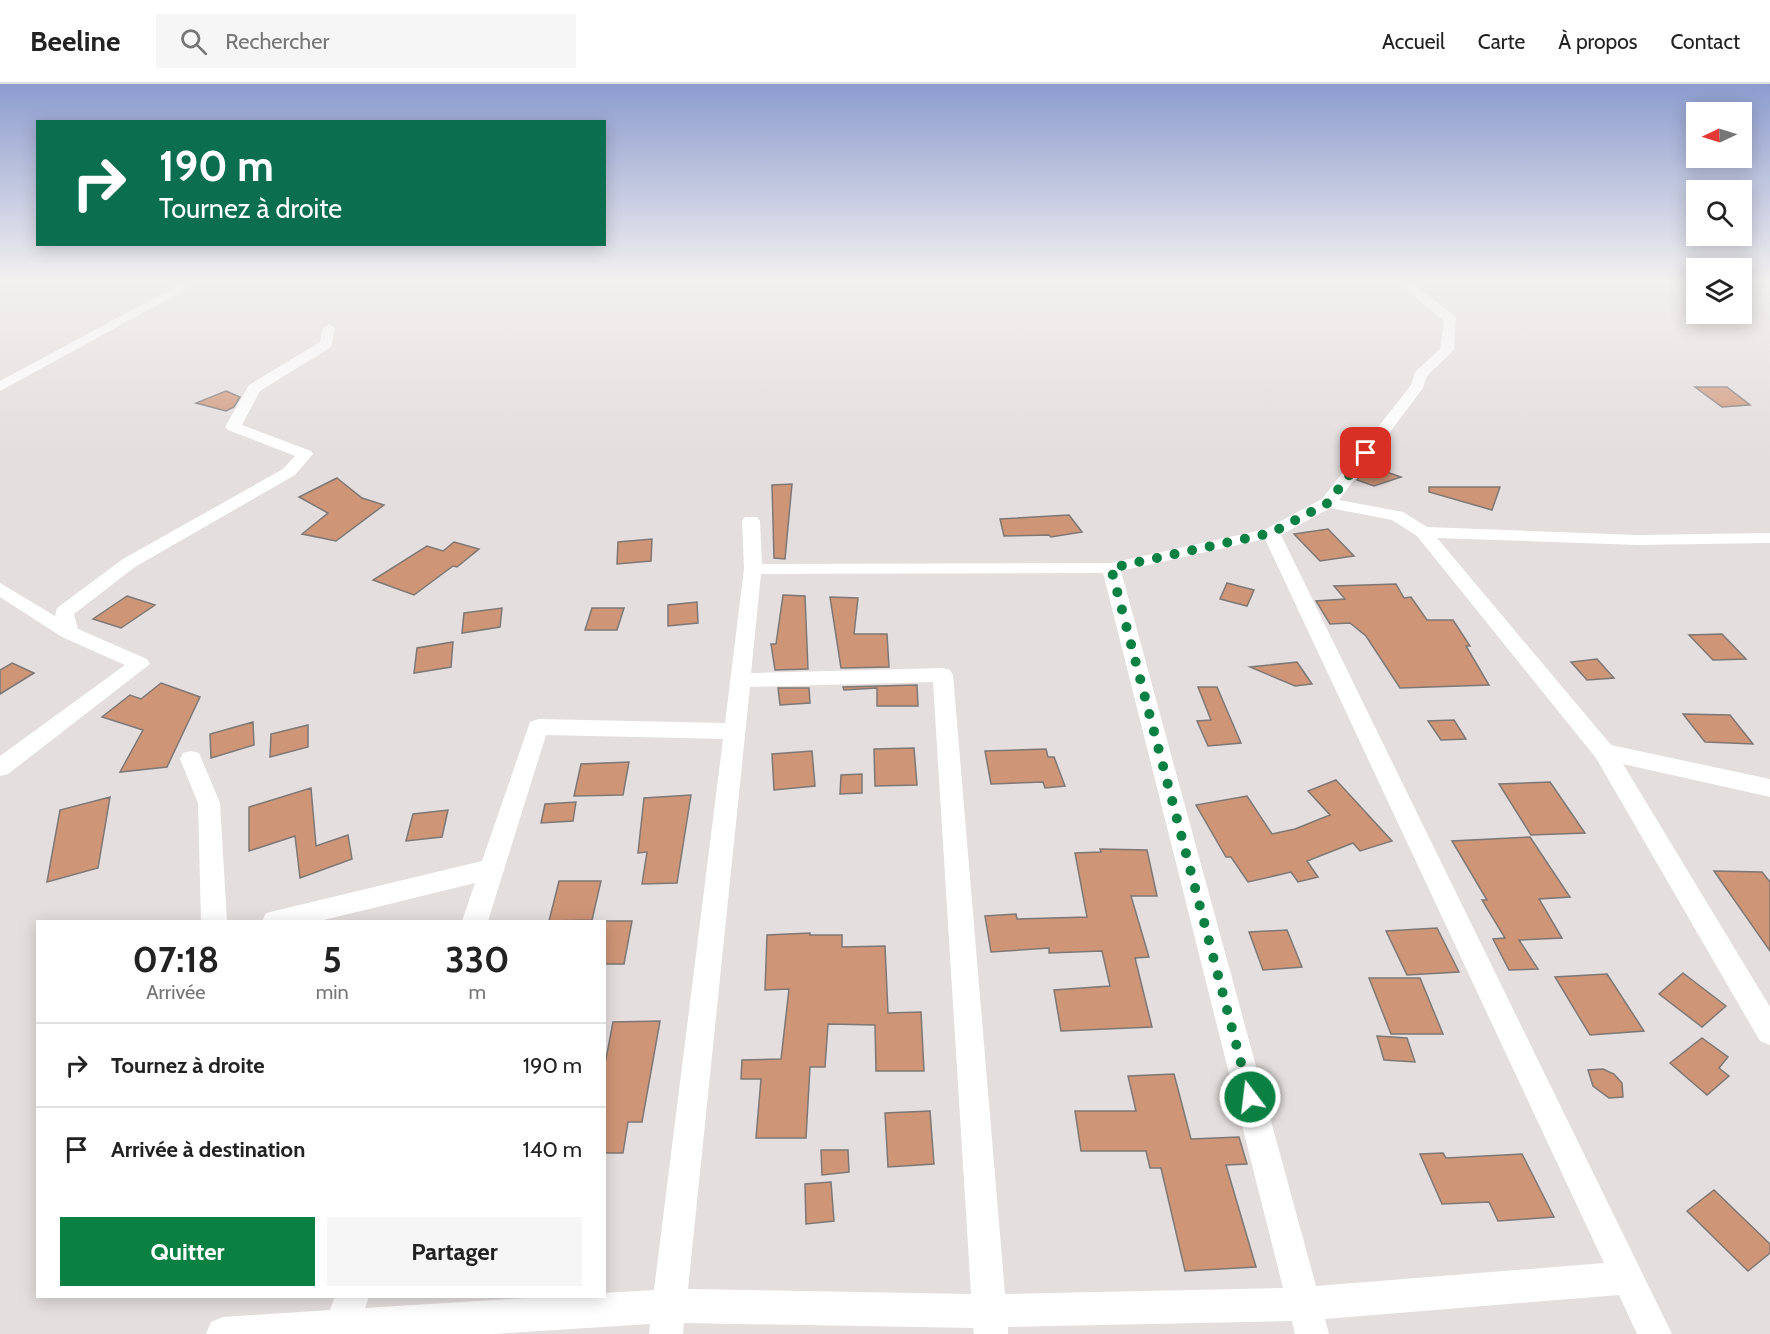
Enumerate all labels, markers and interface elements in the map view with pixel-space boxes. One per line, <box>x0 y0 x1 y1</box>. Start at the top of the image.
search box <box>156 14 576 68</box>
text: Beeline <box>30 24 120 58</box>
icon: search <box>177 25 210 58</box>
text: Rechercher <box>225 28 329 55</box>
text: Accueil <box>1382 29 1445 54</box>
text: Carte <box>1478 29 1525 54</box>
text: À propos <box>1558 29 1637 54</box>
text: Contact <box>1670 29 1740 54</box>
north arrow <box>1686 102 1752 168</box>
map controls <box>1686 102 1752 324</box>
text: 190 m <box>159 140 274 192</box>
icon: right <box>60 144 138 222</box>
button: search <box>1686 180 1752 246</box>
text: Tournez à droite <box>159 192 342 225</box>
button: layers <box>1686 258 1752 324</box>
pin <box>1340 427 1391 478</box>
icon: arrive <box>1349 436 1382 469</box>
text: 07:18 <box>133 937 219 981</box>
text: 5 <box>323 937 342 981</box>
text: 330 <box>445 937 510 981</box>
text: Arrivée <box>146 980 206 1004</box>
text: min <box>316 980 349 1004</box>
text: m <box>469 980 486 1004</box>
icon: right <box>60 1049 93 1082</box>
text: Tournez à droite <box>111 1052 265 1079</box>
text: 190 m <box>523 1052 582 1079</box>
position arrow <box>1218 1065 1282 1129</box>
icon: arrive <box>60 1133 93 1166</box>
text: Arrivée à destination <box>111 1136 305 1163</box>
text: 140 m <box>523 1136 582 1163</box>
button: Quitter <box>60 1217 315 1286</box>
button: Partager <box>327 1217 582 1286</box>

